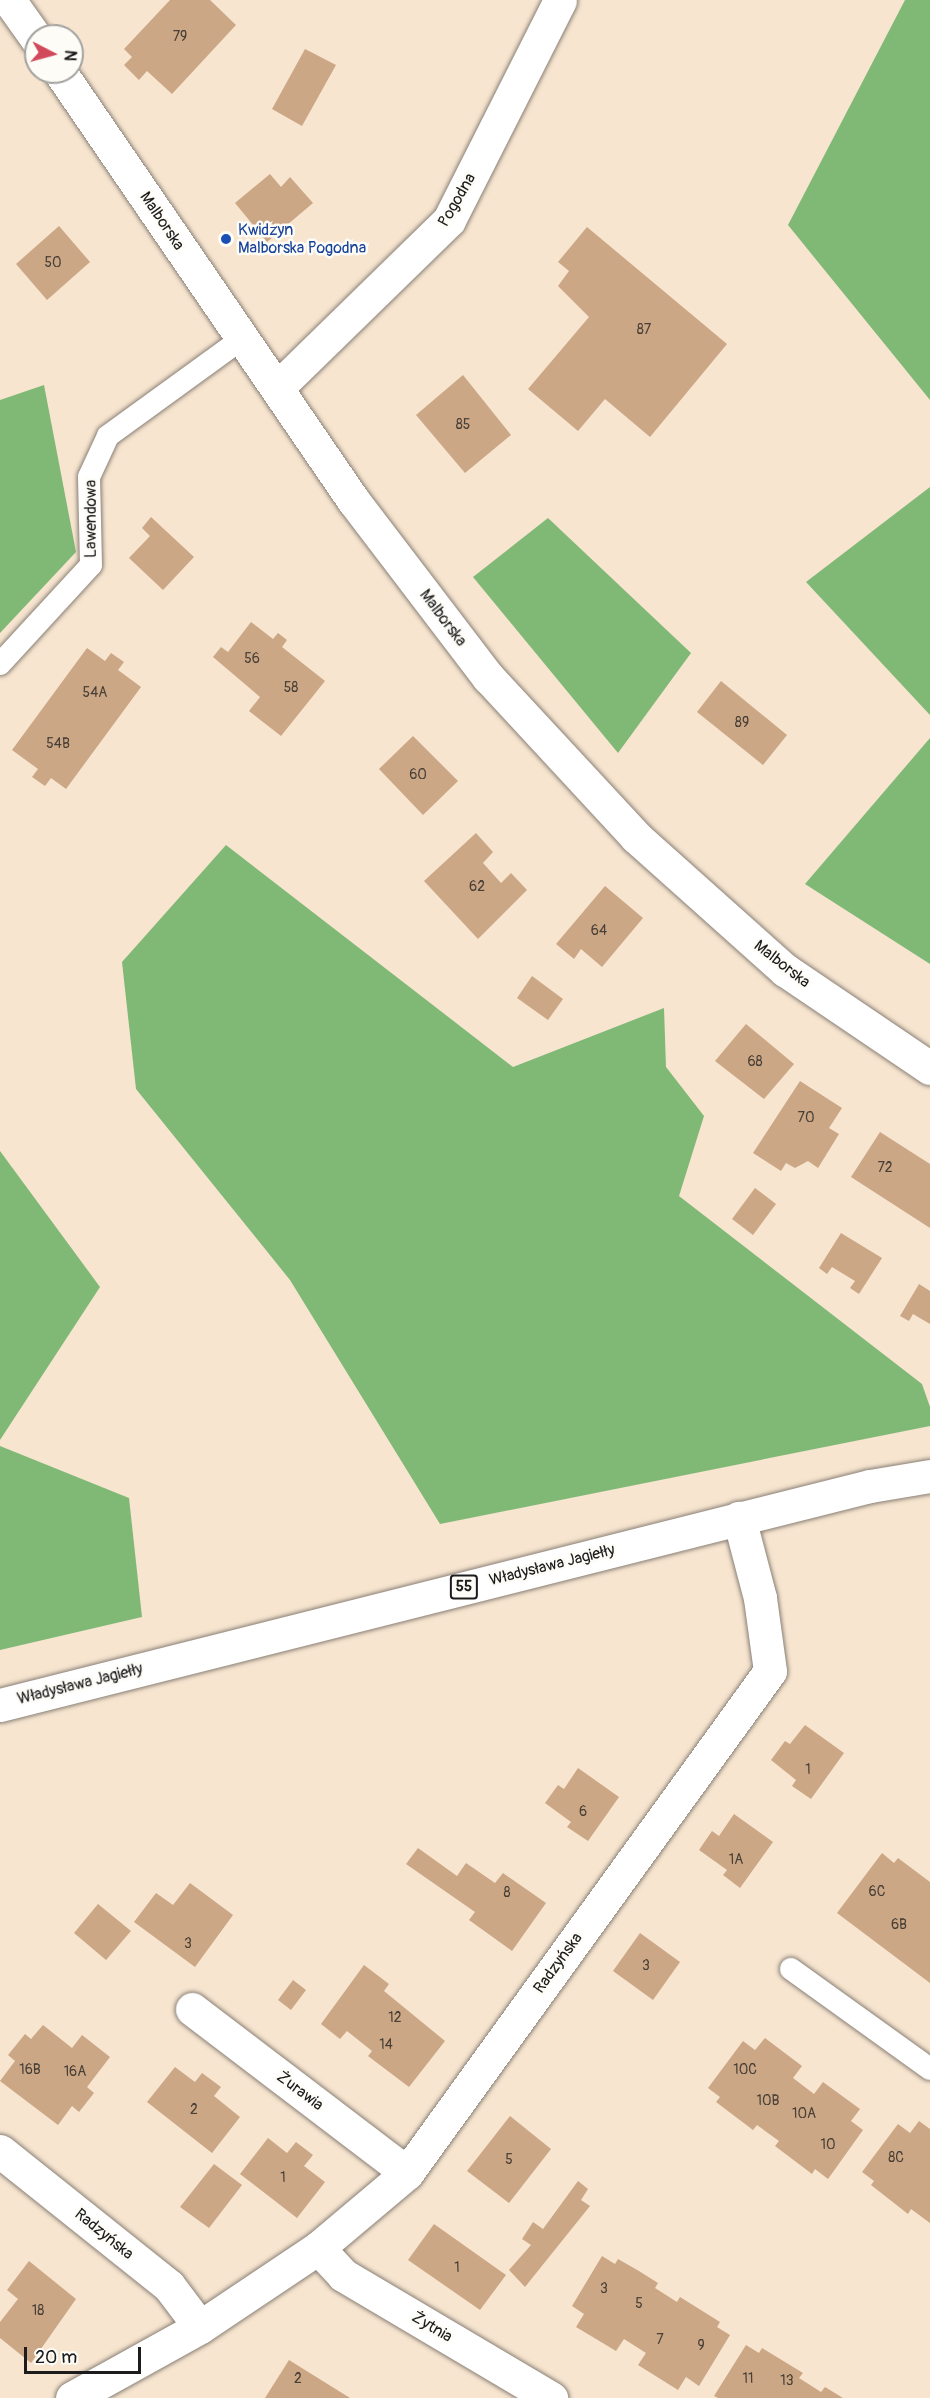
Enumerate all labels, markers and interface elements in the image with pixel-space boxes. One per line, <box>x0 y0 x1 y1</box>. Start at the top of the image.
north arrow <box>24 24 84 84</box>
house number: 79 <box>173 29 187 45</box>
text: N <box>59 49 80 62</box>
street label: Pogodna <box>434 170 480 230</box>
street label: Malborska <box>136 188 188 254</box>
place label: Kwidzyn Malborska Pogodna <box>238 220 366 258</box>
marker: Kwidzyn Malborska Pogodna <box>219 232 233 246</box>
house number: 50 <box>44 255 62 271</box>
house number: 87 <box>637 322 651 338</box>
house number: 85 <box>456 417 470 433</box>
street label: Lawendowa <box>81 480 101 558</box>
street label: Malborska <box>415 586 471 650</box>
house number: 56 <box>244 651 260 667</box>
house number: 58 <box>284 680 298 696</box>
house number: 54A <box>83 685 107 701</box>
house number: 89 <box>735 715 749 731</box>
house number: 54B <box>46 736 70 752</box>
house number: 60 <box>409 767 427 783</box>
house number: 62 <box>469 879 485 895</box>
house number: 64 <box>591 923 607 939</box>
street label: Malborska <box>750 936 814 992</box>
house number: 68 <box>747 1054 763 1070</box>
house number: 70 <box>798 1110 814 1126</box>
house number: 72 <box>877 1160 893 1176</box>
street label: Władysława Jagiełły <box>487 1540 617 1590</box>
road number: 55 <box>449 1575 479 1599</box>
street label: Władysława Jagiełły <box>15 1659 145 1709</box>
house number: 1 <box>805 1762 811 1778</box>
house number: 6 <box>579 1804 587 1820</box>
house number: 1A <box>729 1852 743 1868</box>
house number: 6C <box>869 1884 885 1900</box>
house number: 8 <box>503 1885 511 1901</box>
house number: 6B <box>891 1917 907 1933</box>
street label: Radzyńska <box>530 1929 586 1997</box>
house number: 3 <box>184 1936 192 1952</box>
house number: 3 <box>642 1958 650 1974</box>
house number: 12 <box>388 2010 402 2026</box>
house number: 14 <box>379 2037 393 2053</box>
house number: 16B <box>19 2062 41 2078</box>
house number: 10C <box>733 2062 757 2078</box>
house number: 16A <box>64 2064 86 2080</box>
street label: Żurawia <box>273 2067 327 2115</box>
house number: 10B <box>757 2093 779 2109</box>
house number: 2 <box>190 2102 198 2118</box>
house number: 10A <box>792 2106 816 2122</box>
house number: 10 <box>820 2137 836 2153</box>
house number: 8C <box>888 2150 904 2166</box>
house number: 5 <box>505 2152 513 2168</box>
house number: 1 <box>280 2170 286 2186</box>
street label: Radzyńska <box>71 2204 137 2264</box>
house number: 1 <box>454 2260 460 2276</box>
house number: 3 <box>600 2281 608 2297</box>
house number: 5 <box>635 2296 643 2312</box>
house number: 18 <box>32 2303 44 2319</box>
street label: Żytnia <box>408 2307 456 2347</box>
house number: 7 <box>656 2332 664 2348</box>
scale bar <box>27 2335 144 2373</box>
house number: 9 <box>697 2338 705 2354</box>
text: 20 m <box>35 2346 77 2369</box>
house number: 2 <box>294 2371 302 2387</box>
house number: 11 <box>743 2371 753 2387</box>
house number: 13 <box>780 2373 794 2389</box>

